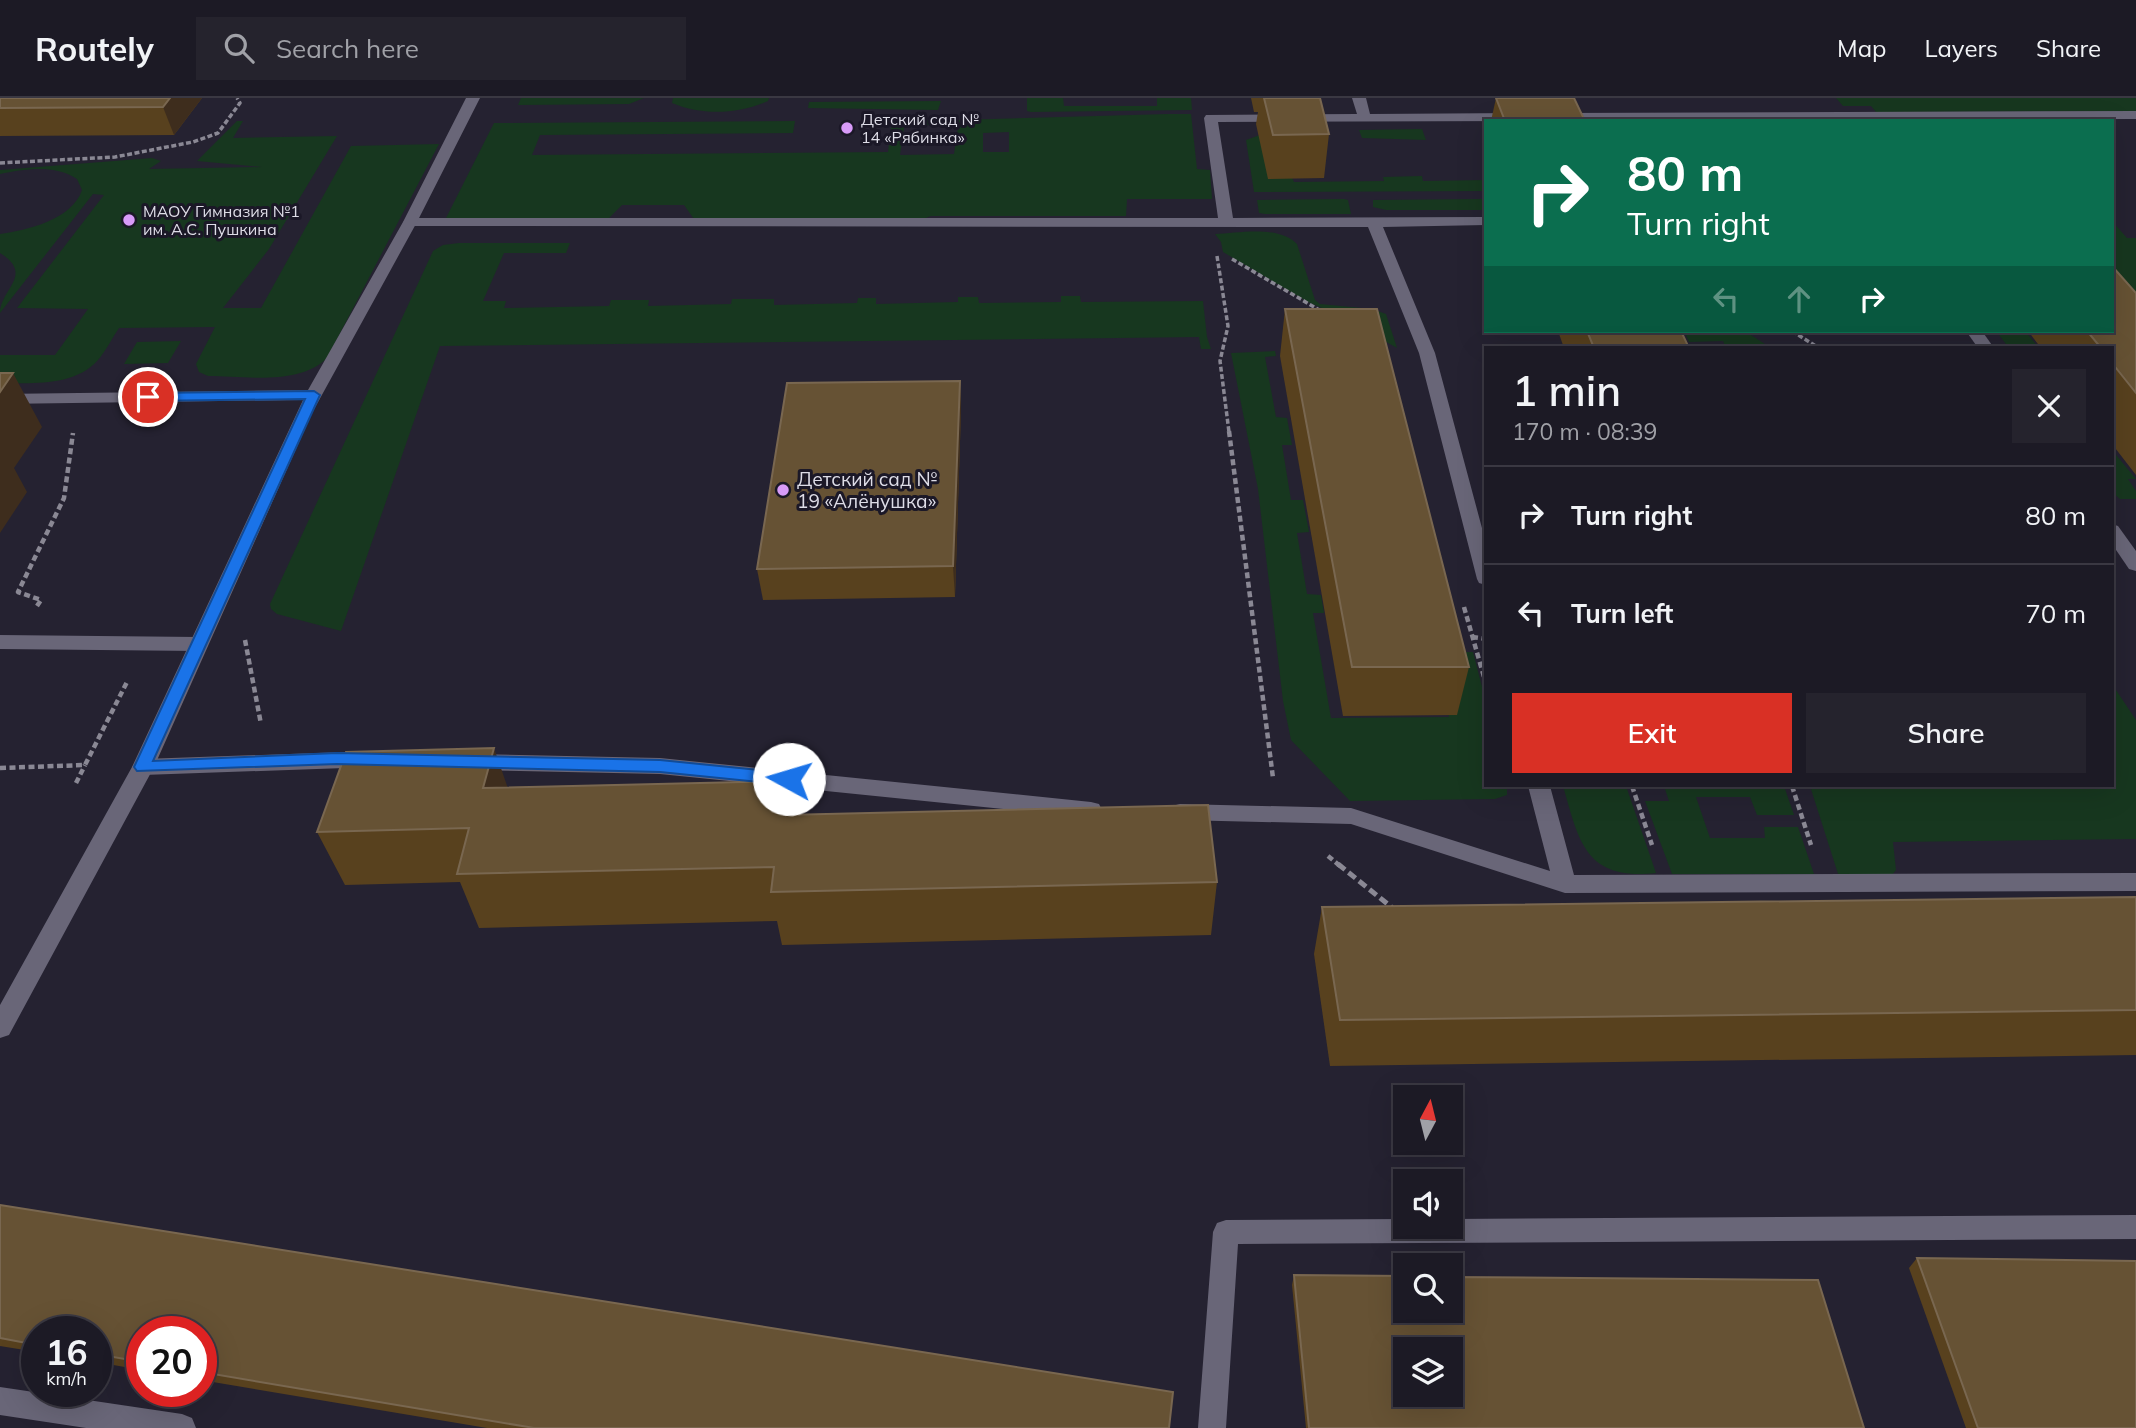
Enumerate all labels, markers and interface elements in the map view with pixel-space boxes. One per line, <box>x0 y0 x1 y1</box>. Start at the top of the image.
search box <box>196 17 686 80</box>
text: Routely <box>35 28 154 69</box>
icon: search <box>220 29 258 67</box>
text: Search here <box>276 32 419 65</box>
text: Map <box>1837 33 1886 63</box>
text: Layers <box>1924 33 1998 63</box>
text: Share <box>2036 33 2101 63</box>
place label: Детский сад № 14 «Рябинка» <box>861 109 980 147</box>
marker: Детский сад № 14 «Рябинка» <box>839 120 855 136</box>
text: 80 m <box>1627 142 1743 203</box>
icon: right <box>1512 147 1603 238</box>
place label: МАОУ Гимназия №1 им. А.С. Пушкина <box>143 201 300 239</box>
text: Turn right <box>1627 203 1770 243</box>
marker: МАОУ Гимназия №1 им. А.С. Пушкина <box>121 212 137 228</box>
icon: left <box>1707 280 1745 318</box>
icon: ahead <box>1780 280 1818 318</box>
icon: right <box>1853 280 1891 318</box>
text: 1 min <box>1512 364 1621 417</box>
pin <box>118 367 178 427</box>
button: close <box>2012 369 2086 443</box>
icon: arrive <box>129 378 167 416</box>
text: 170 m · 08:39 <box>1512 417 1657 446</box>
place label: Детский сад № 19 «Алёнушка» <box>797 467 937 513</box>
marker: Детский сад № 19 «Алёнушка» <box>775 482 791 498</box>
icon: right <box>1512 496 1550 534</box>
text: Turn right <box>1571 499 1692 532</box>
text: 80 m <box>2025 499 2086 532</box>
icon: left <box>1512 594 1550 632</box>
text: Turn left <box>1571 597 1673 630</box>
text: 70 m <box>2025 597 2086 630</box>
button: Exit <box>1512 693 1792 773</box>
button: Share <box>1806 693 2086 773</box>
position arrow <box>752 742 826 816</box>
north arrow <box>1393 1085 1463 1155</box>
map controls <box>1393 1085 1463 1407</box>
button: sound <box>1393 1169 1463 1239</box>
button: search <box>1393 1253 1463 1323</box>
speed limit sign: 20 <box>126 1316 217 1407</box>
text: 16 <box>45 1330 88 1374</box>
button: layers <box>1393 1337 1463 1407</box>
text: km/h <box>46 1367 87 1390</box>

